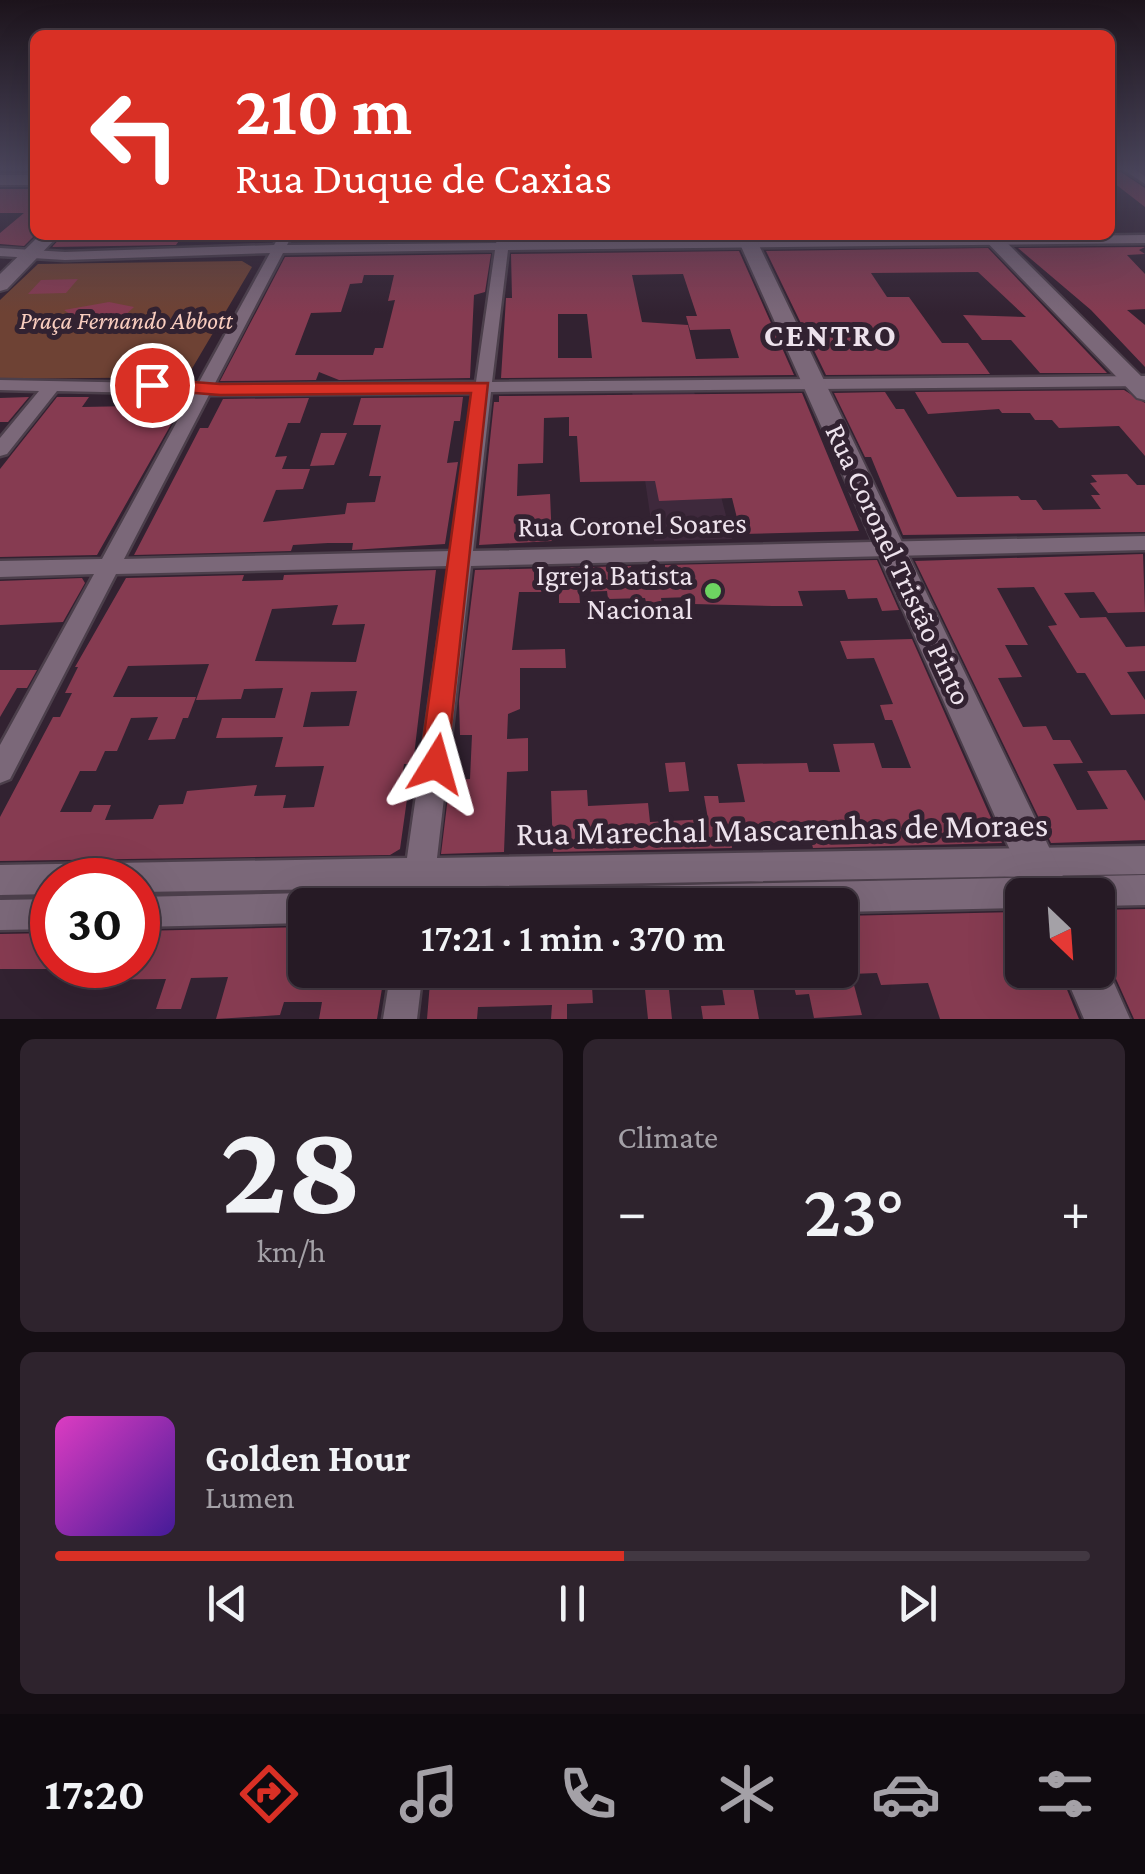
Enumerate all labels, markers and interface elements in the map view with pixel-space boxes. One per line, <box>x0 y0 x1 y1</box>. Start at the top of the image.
icon: left <box>70 70 200 200</box>
text: 210 m <box>235 71 412 149</box>
text: Rua Duque de Caxias <box>235 153 612 203</box>
park label: Praça Fernando Abbott <box>19 307 233 335</box>
district label: CENTRO <box>764 317 898 353</box>
pin <box>110 343 195 428</box>
icon: arrive <box>125 358 180 413</box>
street label: Rua Coronel Tristão Pinto <box>819 418 979 710</box>
street label: Rua Coronel Soares <box>517 505 747 543</box>
place label: Igreja Batista Nacional <box>536 558 693 625</box>
marker: Igreja Batista Nacional <box>702 580 724 602</box>
position arrow <box>384 712 488 816</box>
street label: Rua Marechal Mascarenhas de Moraes <box>515 805 1049 853</box>
speed limit sign: 30 <box>30 858 160 988</box>
north arrow <box>1005 878 1115 988</box>
map controls <box>1005 878 1115 988</box>
text: 17:21 · 1 min · 370 m <box>421 917 725 959</box>
text: 28 <box>220 1095 362 1240</box>
text: Climate <box>618 1119 718 1155</box>
text: 23° <box>804 1169 904 1252</box>
text: − <box>618 1181 647 1242</box>
text: + <box>1061 1181 1090 1242</box>
text: km/h <box>257 1233 326 1269</box>
text: Golden Hour <box>205 1437 411 1479</box>
text: Lumen <box>205 1479 295 1515</box>
icon: previous <box>200 1576 255 1631</box>
icon: pause <box>545 1576 600 1631</box>
icon: next <box>890 1576 945 1631</box>
icon: directions <box>234 1759 304 1829</box>
icon: music <box>394 1759 464 1829</box>
icon: phone <box>553 1759 623 1829</box>
icon: climate <box>712 1759 782 1829</box>
icon: car <box>871 1759 941 1829</box>
icon: filters <box>1030 1759 1100 1829</box>
text: 17:20 <box>45 1769 145 1819</box>

